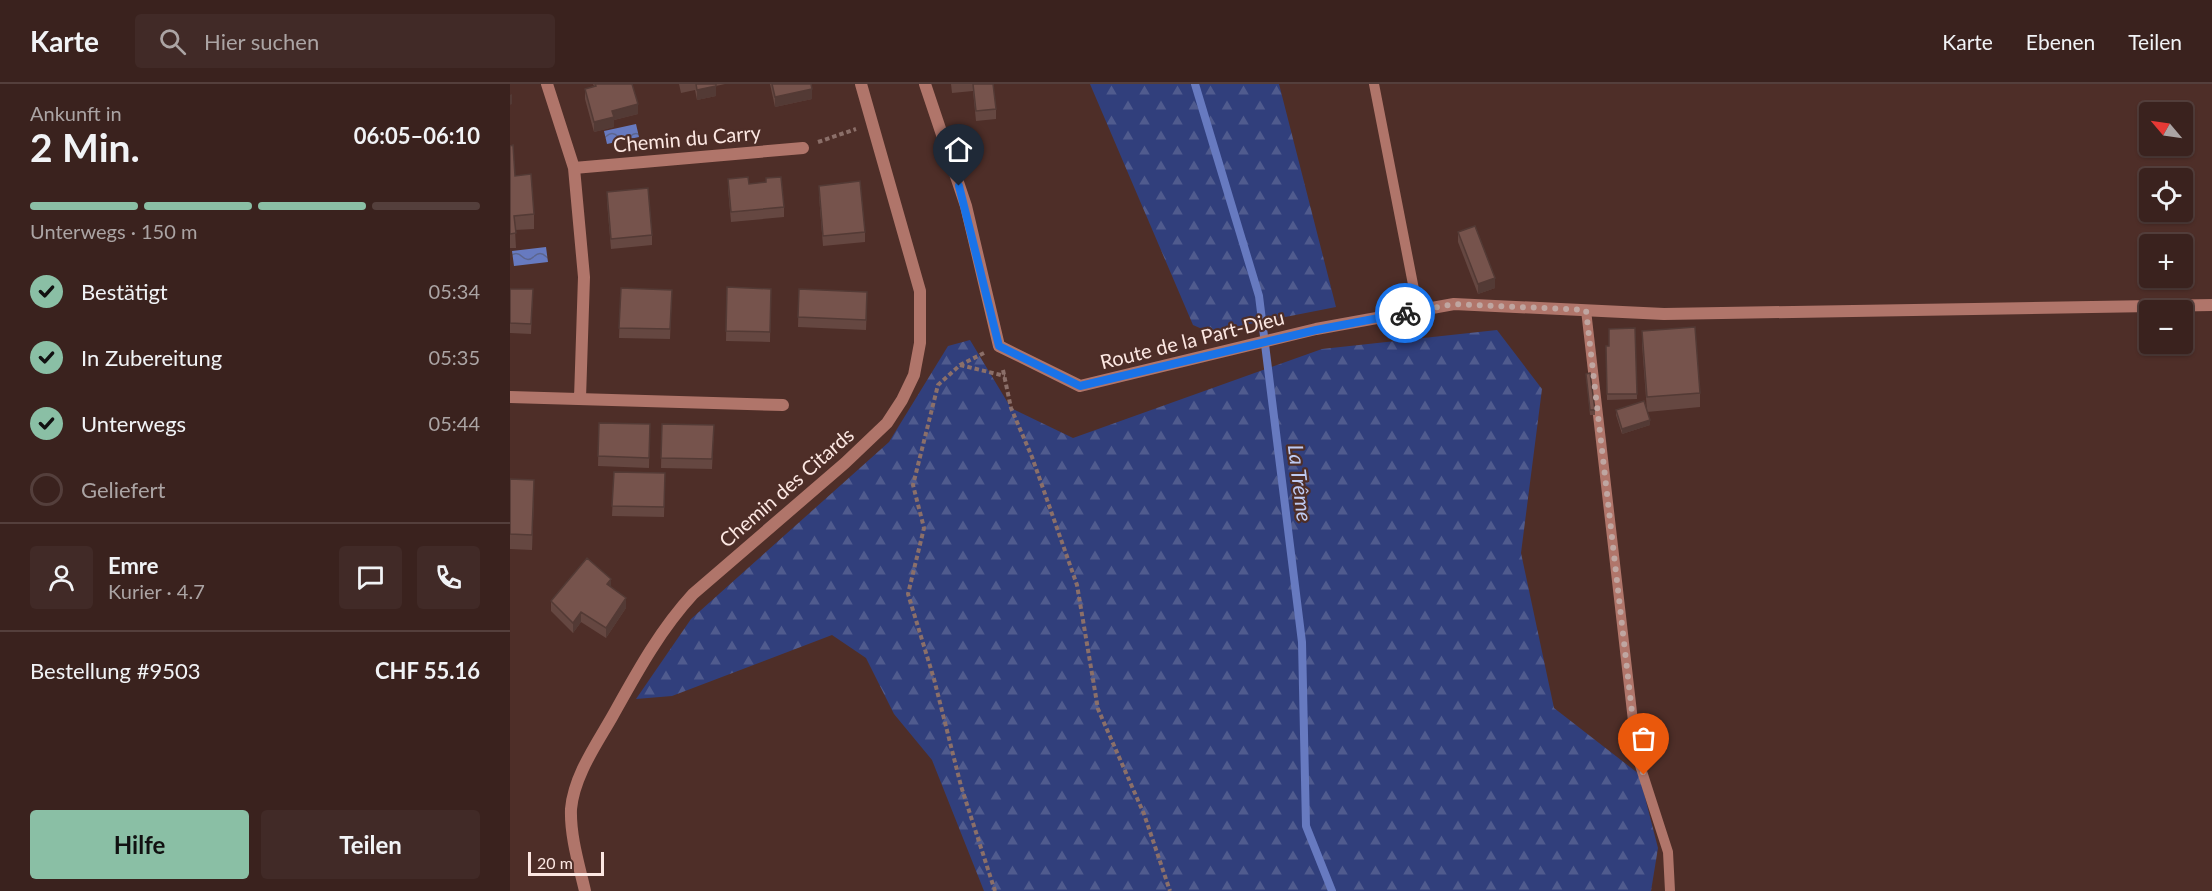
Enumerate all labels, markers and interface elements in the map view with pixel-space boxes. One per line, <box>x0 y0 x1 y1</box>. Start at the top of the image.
search box <box>135 14 555 68</box>
text: Karte <box>30 24 99 58</box>
icon: search <box>156 25 189 58</box>
text: Hier suchen <box>204 28 319 55</box>
text: Karte <box>1942 29 1993 54</box>
text: Ebenen <box>2026 29 2095 54</box>
text: Teilen <box>2128 29 2182 54</box>
text: Ankunft in <box>30 101 122 125</box>
north arrow <box>2139 102 2193 156</box>
map controls <box>2139 102 2193 354</box>
street label: Chemin du Carry <box>612 120 763 156</box>
text: 06:05–06:10 <box>354 122 480 149</box>
text: 2 Min. <box>30 124 140 170</box>
pin <box>933 124 984 186</box>
icon: home <box>942 133 975 166</box>
button: locate <box>2139 168 2193 222</box>
text: Unterwegs · 150 m <box>30 219 197 243</box>
button: + <box>2139 234 2193 288</box>
icon: check <box>30 275 63 308</box>
text: Bestätigt <box>81 278 168 305</box>
text: 05:34 <box>429 279 480 303</box>
courier <box>1375 283 1435 343</box>
icon: bike <box>1389 297 1422 330</box>
button: − <box>2139 300 2193 354</box>
street label: Route de la Part-Dieu <box>1097 305 1287 373</box>
icon: check <box>30 341 63 374</box>
text: In Zubereitung <box>81 344 222 371</box>
text: 05:35 <box>429 345 480 369</box>
icon: check <box>30 407 63 440</box>
text: Unterwegs <box>81 410 186 437</box>
text: 05:44 <box>429 411 480 435</box>
street label: Chemin des Citards <box>714 422 858 552</box>
water label: La Trême <box>1284 443 1318 523</box>
text: Geliefert <box>81 476 165 503</box>
button: person <box>30 546 93 609</box>
button: chat <box>339 546 402 609</box>
button: phone <box>417 546 480 609</box>
text: Emre <box>108 552 158 579</box>
text: Kurier · 4.7 <box>108 579 205 603</box>
text: Bestellung #9503 <box>30 657 200 684</box>
text: CHF 55.16 <box>375 657 480 684</box>
pin <box>1618 713 1669 775</box>
icon: bag <box>1627 722 1660 755</box>
button: Hilfe <box>30 810 249 879</box>
button: Teilen <box>261 810 480 879</box>
scale bar <box>528 849 604 876</box>
text: 20 m <box>537 853 573 872</box>

